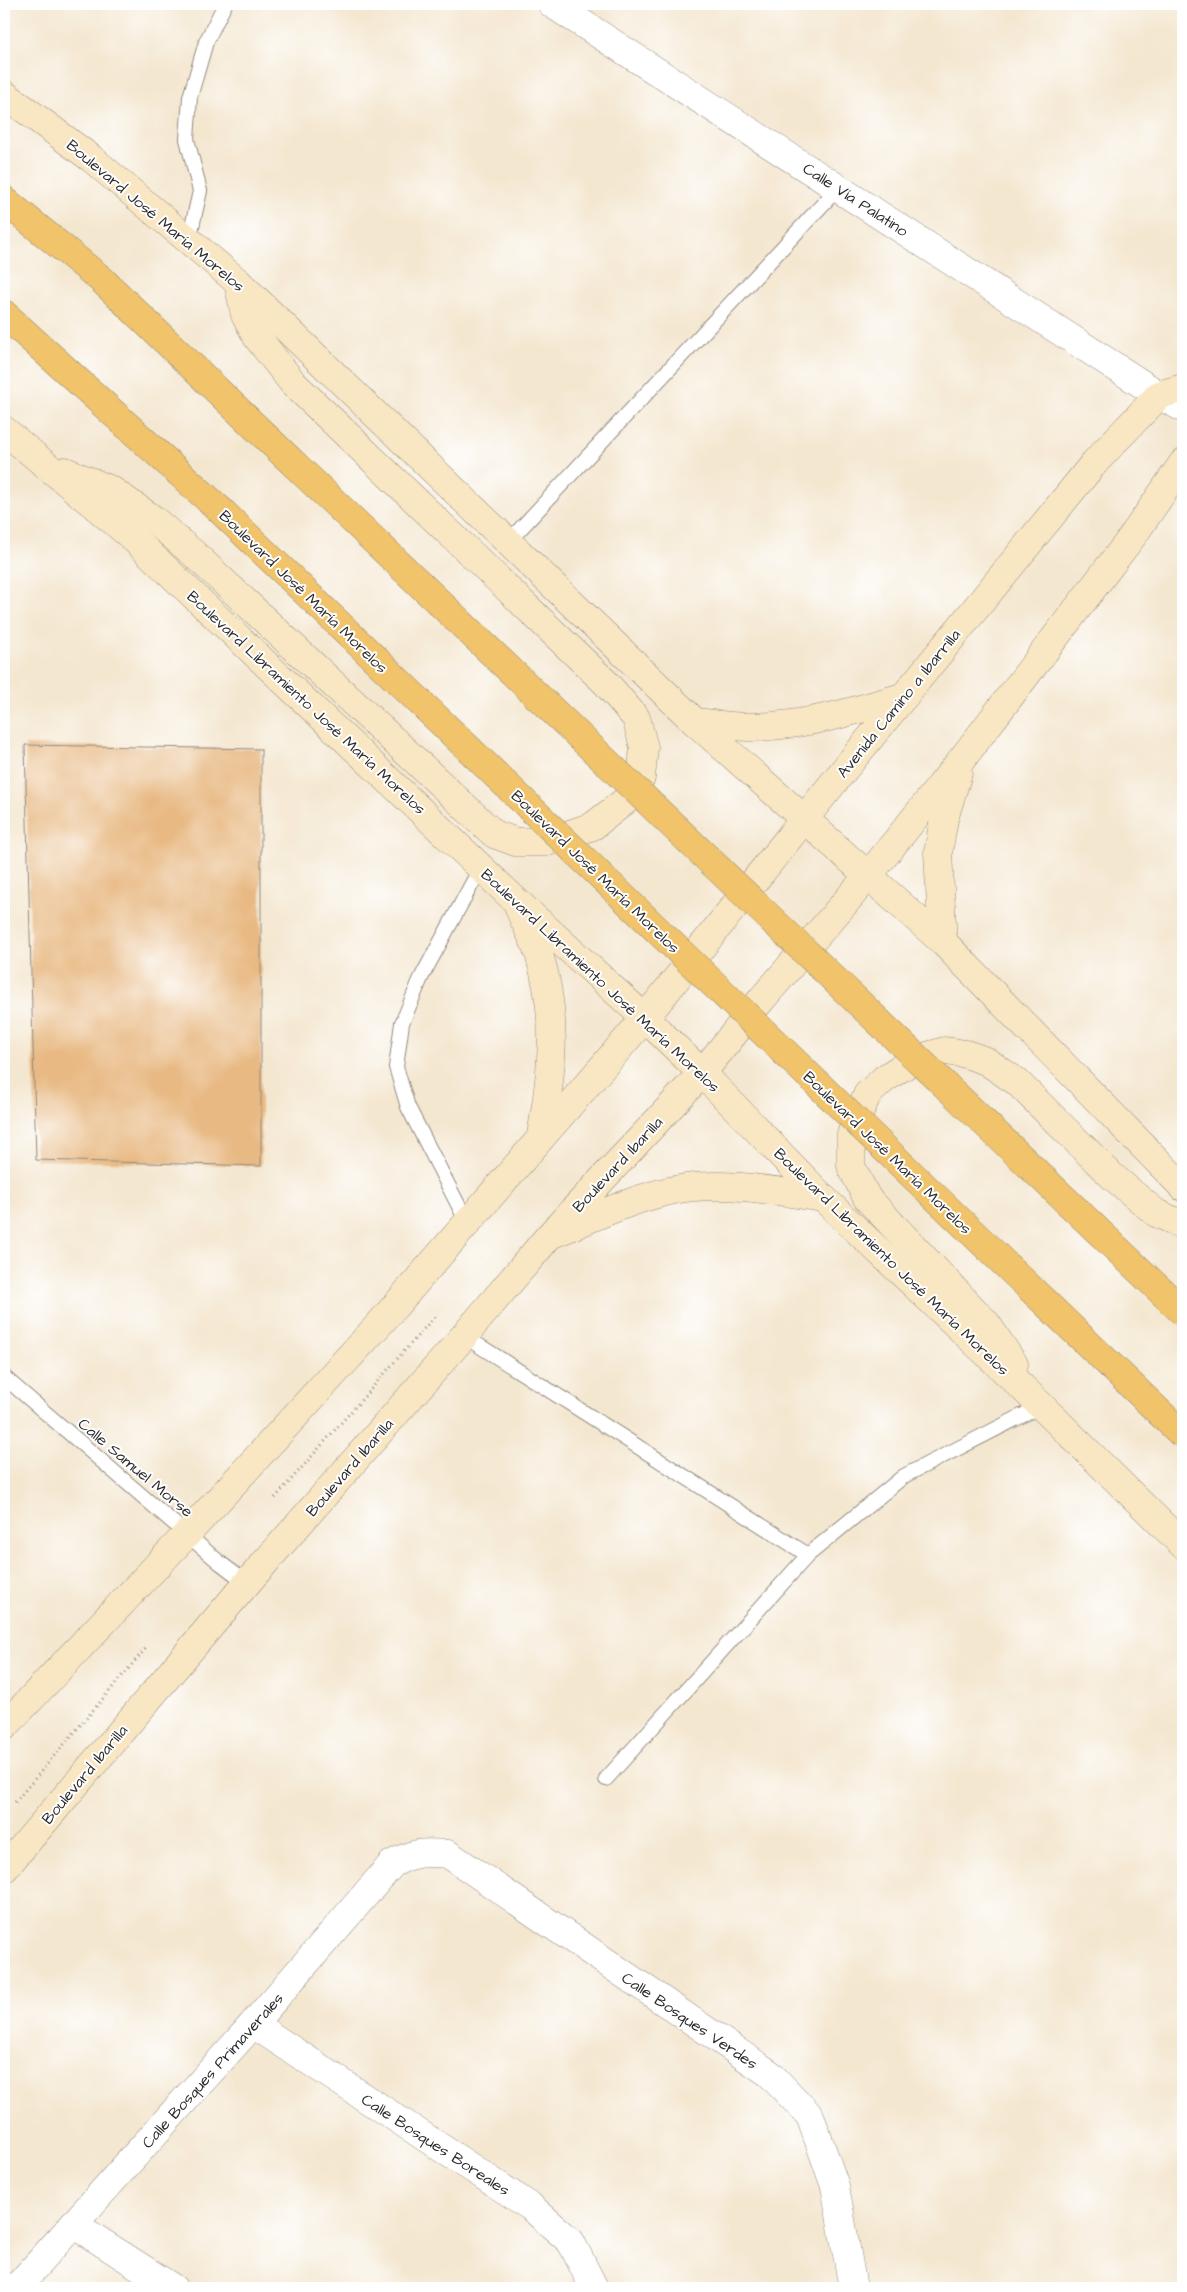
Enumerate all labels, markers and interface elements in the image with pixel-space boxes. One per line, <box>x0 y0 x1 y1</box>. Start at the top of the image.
street label: Boulevard José María Morelos <box>62 135 249 297</box>
street label: Calle Vía Palatino <box>799 158 912 242</box>
street label: Boulevard José María Morelos <box>214 505 392 678</box>
street label: Boulevard Libramiento José María Morelos <box>182 586 431 820</box>
street label: Avenida Camino a Ibarrilla <box>832 625 966 783</box>
street label: Boulevard José María Morelos <box>506 785 684 958</box>
street label: Boulevard Libramiento José María Morelos <box>476 864 725 1098</box>
street label: Boulevard José María Morelos <box>798 1066 976 1239</box>
street label: Boulevard Ibarilla <box>568 1112 668 1217</box>
street label: Boulevard Libramiento José María Morelos <box>769 1143 1014 1381</box>
street label: Calle Samuel Morse <box>73 1413 198 1523</box>
street label: Boulevard Ibarilla <box>301 1414 399 1521</box>
street label: Boulevard Ibarilla <box>37 1720 133 1829</box>
street label: Calle Bosques Verdes <box>617 1967 762 2075</box>
street label: Calle Bosques Primaverales <box>137 1988 289 2153</box>
street label: Calle Bosques Boreales <box>357 2089 514 2201</box>

